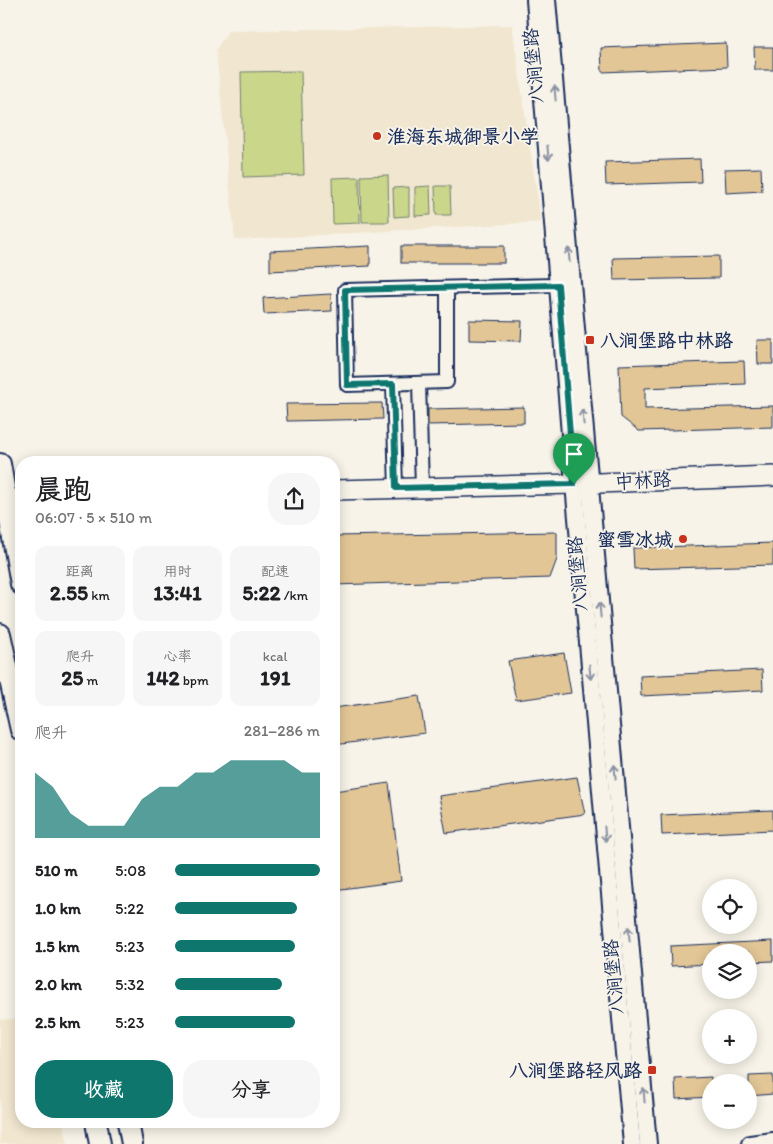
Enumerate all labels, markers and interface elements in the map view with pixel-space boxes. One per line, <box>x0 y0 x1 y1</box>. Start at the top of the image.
street label: 八涧堡路 <box>519 27 548 105</box>
one-way arrow <box>550 85 560 101</box>
place label: 淮海东城御景小学 <box>387 125 539 148</box>
marker: 淮海东城御景小学 <box>371 130 383 142</box>
one-way arrow <box>543 145 552 161</box>
one-way arrow <box>564 247 574 263</box>
place label: 八涧堡路中林路 <box>600 329 733 352</box>
marker: 八涧堡路中林路 <box>584 334 596 346</box>
one-way arrow <box>578 409 588 425</box>
pin <box>553 433 595 484</box>
icon: arrive <box>560 440 588 468</box>
street label: 中林路 <box>614 468 672 493</box>
text: 晨跑 <box>35 472 91 506</box>
button: share <box>268 473 320 525</box>
text: 06:07 · 5 × 510 m <box>35 508 152 527</box>
place label: 蜜雪冰城 <box>597 528 673 551</box>
marker: 蜜雪冰城 <box>677 533 689 545</box>
street label: 八涧堡路 <box>563 535 592 613</box>
text: 距离 <box>66 563 94 580</box>
text: 用时 <box>163 563 191 580</box>
text: 配速 <box>261 563 289 580</box>
text: 2.55 <box>50 580 88 605</box>
text: 13:41 <box>153 580 202 605</box>
text: 5:22 <box>242 580 281 605</box>
text: km <box>88 587 110 604</box>
text: /km <box>281 587 308 604</box>
one-way arrow <box>596 602 605 618</box>
text: 爬升 <box>66 648 94 665</box>
text: 心率 <box>163 648 191 665</box>
text: kcal <box>263 648 288 665</box>
one-way arrow <box>585 664 595 680</box>
text: 25 <box>61 665 83 690</box>
text: 142 <box>146 665 180 690</box>
text: 191 <box>260 665 290 690</box>
text: m <box>83 672 98 689</box>
text: bpm <box>180 672 209 689</box>
text: 281–286 m <box>244 721 320 740</box>
text: 爬升 <box>35 723 67 742</box>
one-way arrow <box>610 764 620 780</box>
one-way arrow <box>600 825 609 841</box>
text: 510 m <box>35 861 78 880</box>
text: 5:08 <box>115 861 146 880</box>
map controls <box>702 879 757 1129</box>
button: locate <box>702 879 757 934</box>
text: 1.0 km <box>35 899 81 918</box>
text: 5:22 <box>115 899 144 918</box>
one-way arrow <box>624 926 634 942</box>
text: 1.5 km <box>35 937 80 956</box>
text: 5:23 <box>115 937 144 956</box>
street label: 八涧堡路 <box>599 938 628 1016</box>
button: layers <box>702 944 757 999</box>
text: 2.0 km <box>35 975 82 994</box>
text: 5:32 <box>115 975 144 994</box>
button: + <box>702 1009 757 1064</box>
text: 2.5 km <box>35 1013 81 1032</box>
text: 5:23 <box>115 1013 144 1032</box>
place label: 八涧堡路轻风路 <box>509 1059 642 1082</box>
button: 收藏 <box>35 1060 173 1118</box>
button: 分享 <box>183 1060 320 1118</box>
marker: 八涧堡路轻风路 <box>646 1064 658 1076</box>
button: − <box>702 1074 757 1129</box>
one-way arrow <box>639 1088 648 1104</box>

